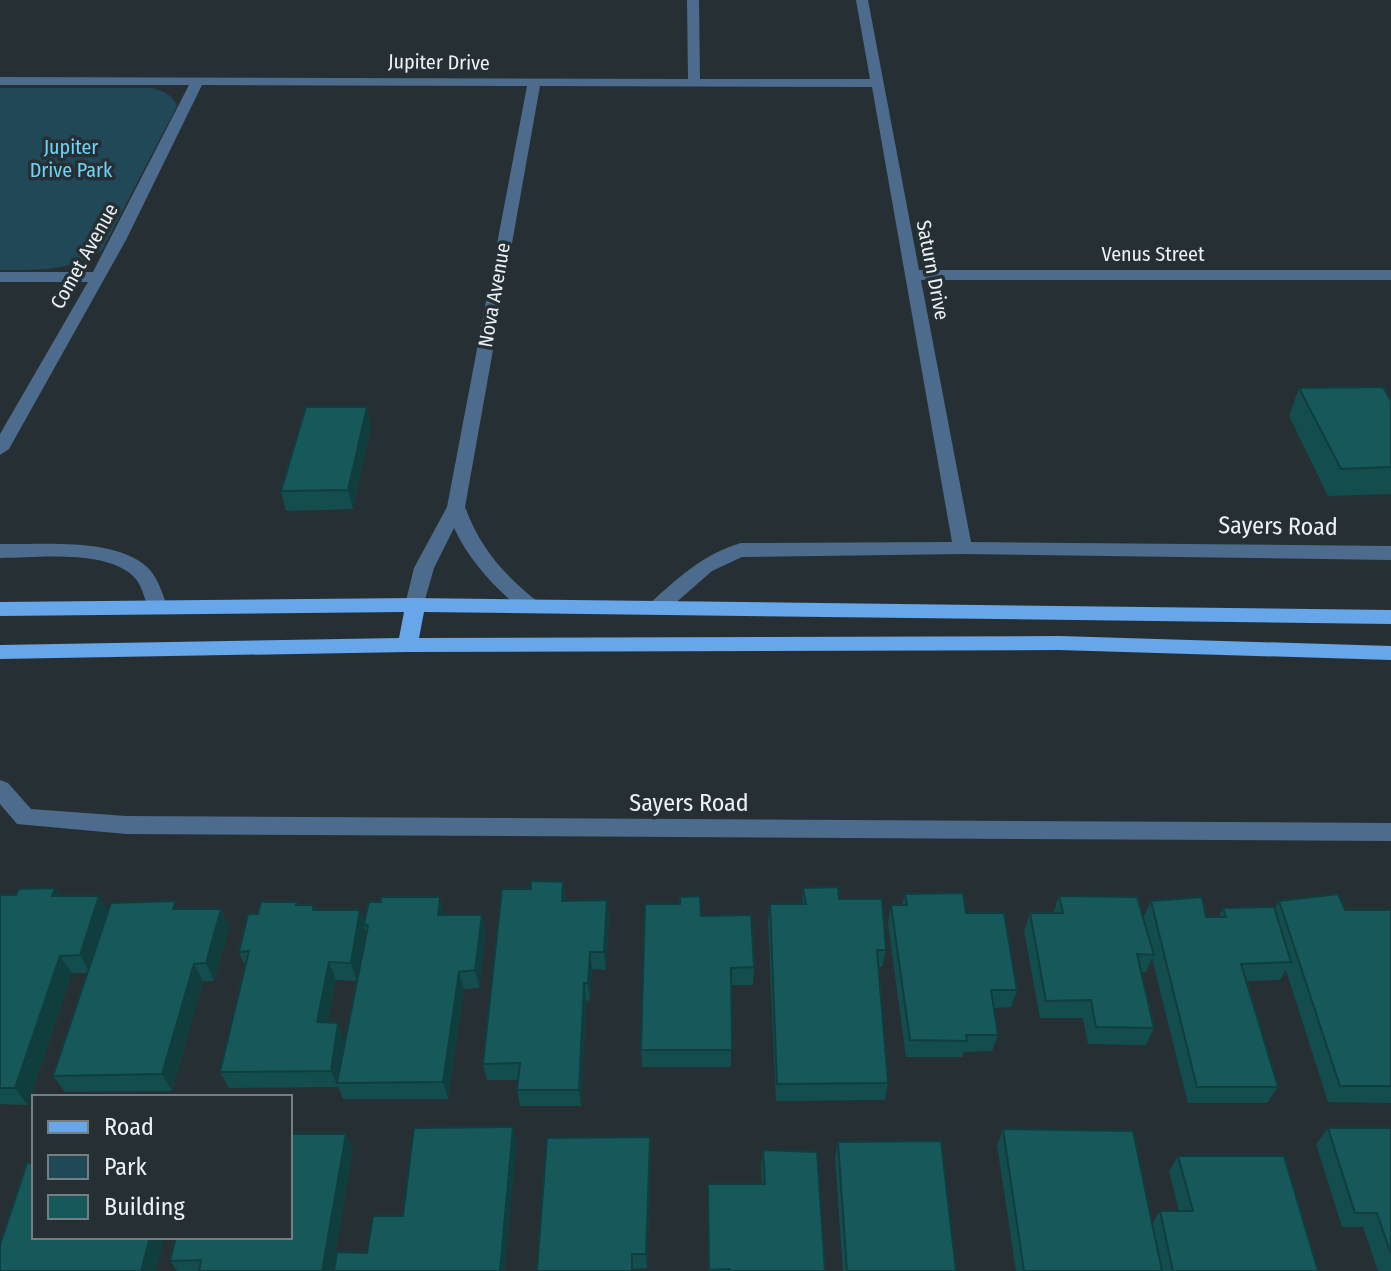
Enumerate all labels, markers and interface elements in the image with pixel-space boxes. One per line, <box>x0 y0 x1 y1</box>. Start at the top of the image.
street label: Jupiter Drive <box>388 49 490 75</box>
park label: Jupiter Drive Park <box>30 135 113 182</box>
street label: Comet Avenue <box>45 199 123 313</box>
street label: Saturn Drive <box>912 218 954 322</box>
street label: Nova Avenue <box>473 241 515 349</box>
street label: Venus Street <box>1102 242 1205 266</box>
street label: Sayers Road <box>1218 511 1338 541</box>
street label: Sayers Road <box>629 789 749 817</box>
legend <box>32 1095 292 1239</box>
text: Road <box>104 1113 154 1141</box>
text: Park <box>104 1153 147 1181</box>
text: Building <box>104 1193 186 1221</box>

